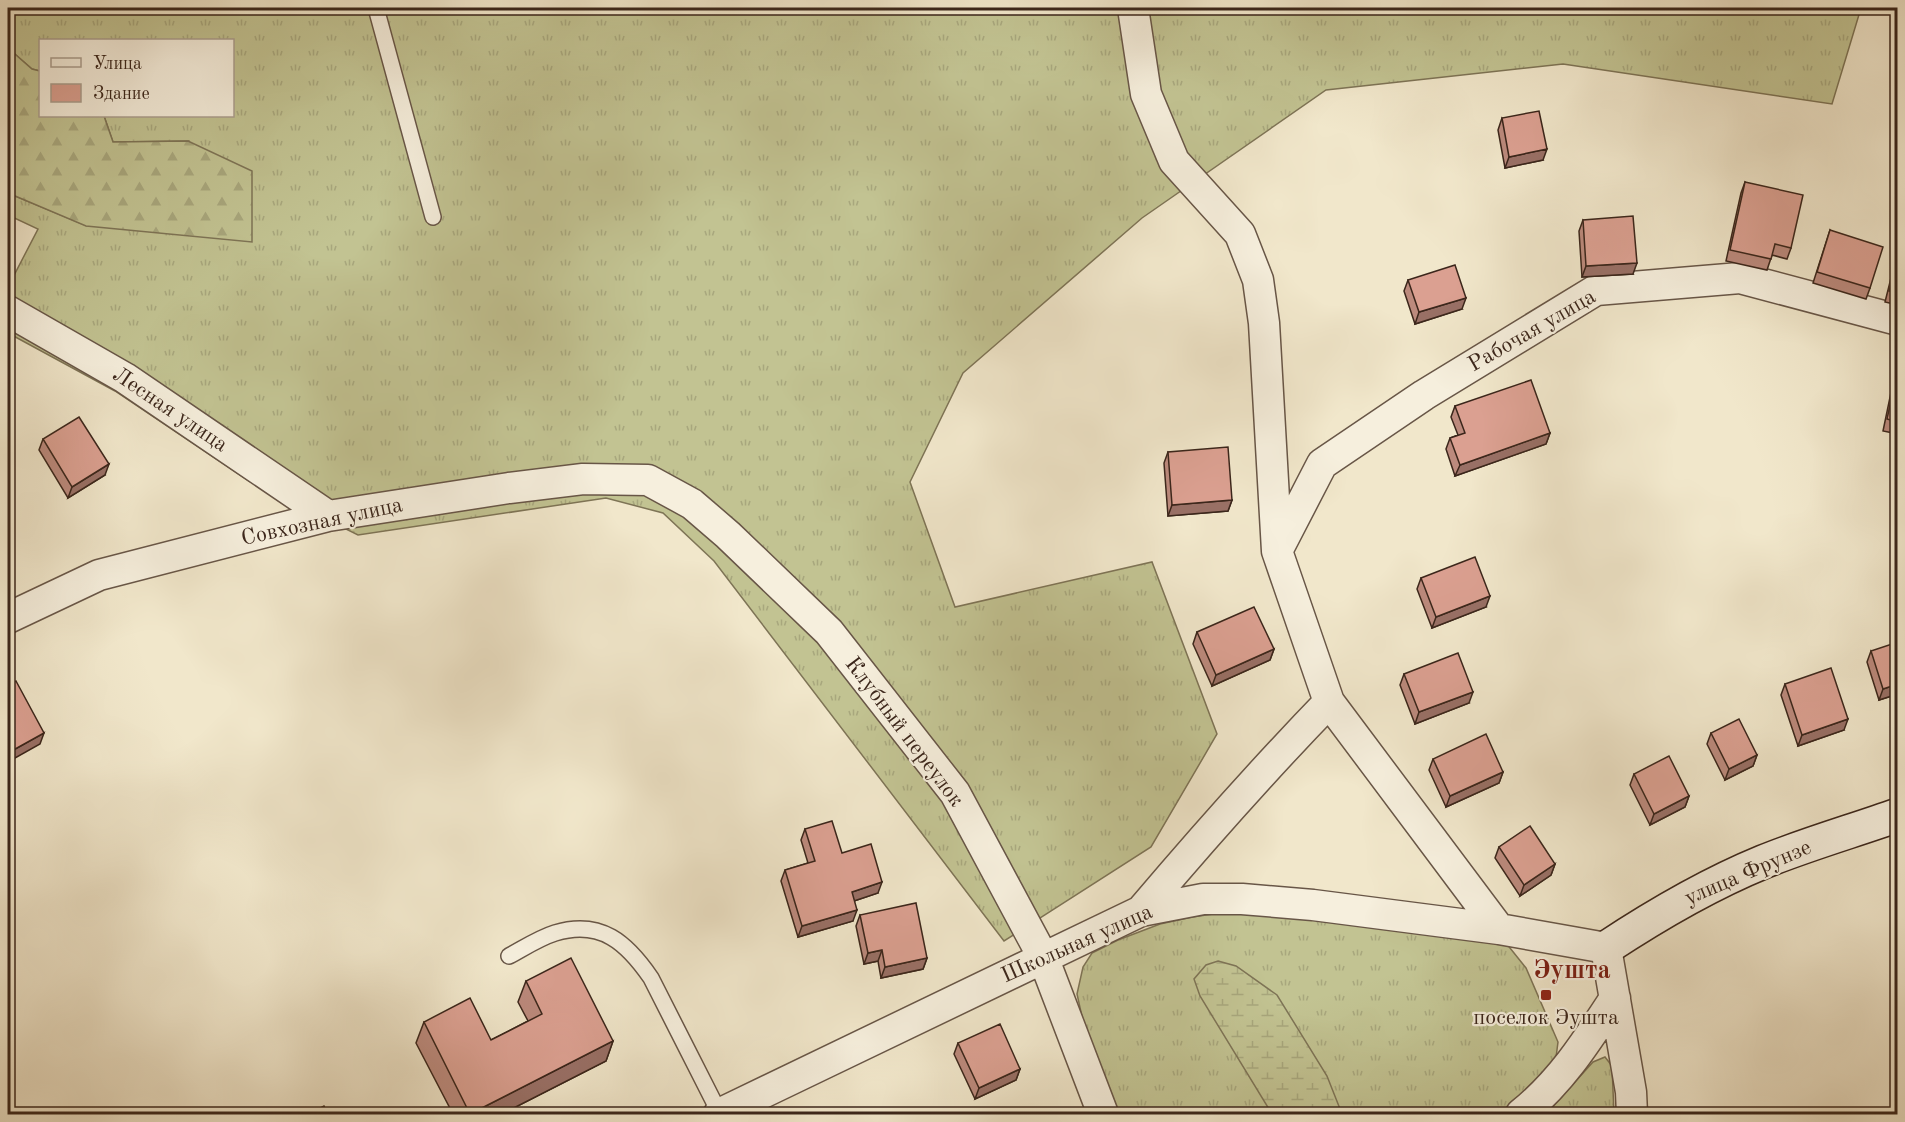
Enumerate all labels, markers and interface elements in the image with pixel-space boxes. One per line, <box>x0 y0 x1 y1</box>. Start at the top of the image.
legend <box>39 39 234 117</box>
text: Улица <box>93 55 142 73</box>
text: Здание <box>93 85 150 103</box>
street label: Рабочая улица <box>1464 286 1600 376</box>
street label: Лесная улица <box>108 364 232 457</box>
street label: Совхозная улица <box>239 494 405 550</box>
street label: Клубный переулок <box>841 653 967 811</box>
street label: улица Фрунзе <box>1681 836 1815 910</box>
street label: Школьная улица <box>998 901 1156 987</box>
district label: Эушта <box>1533 958 1611 984</box>
marker: поселок Эушта <box>1539 988 1553 1002</box>
place label: поселок Эушта <box>1473 1007 1619 1029</box>

